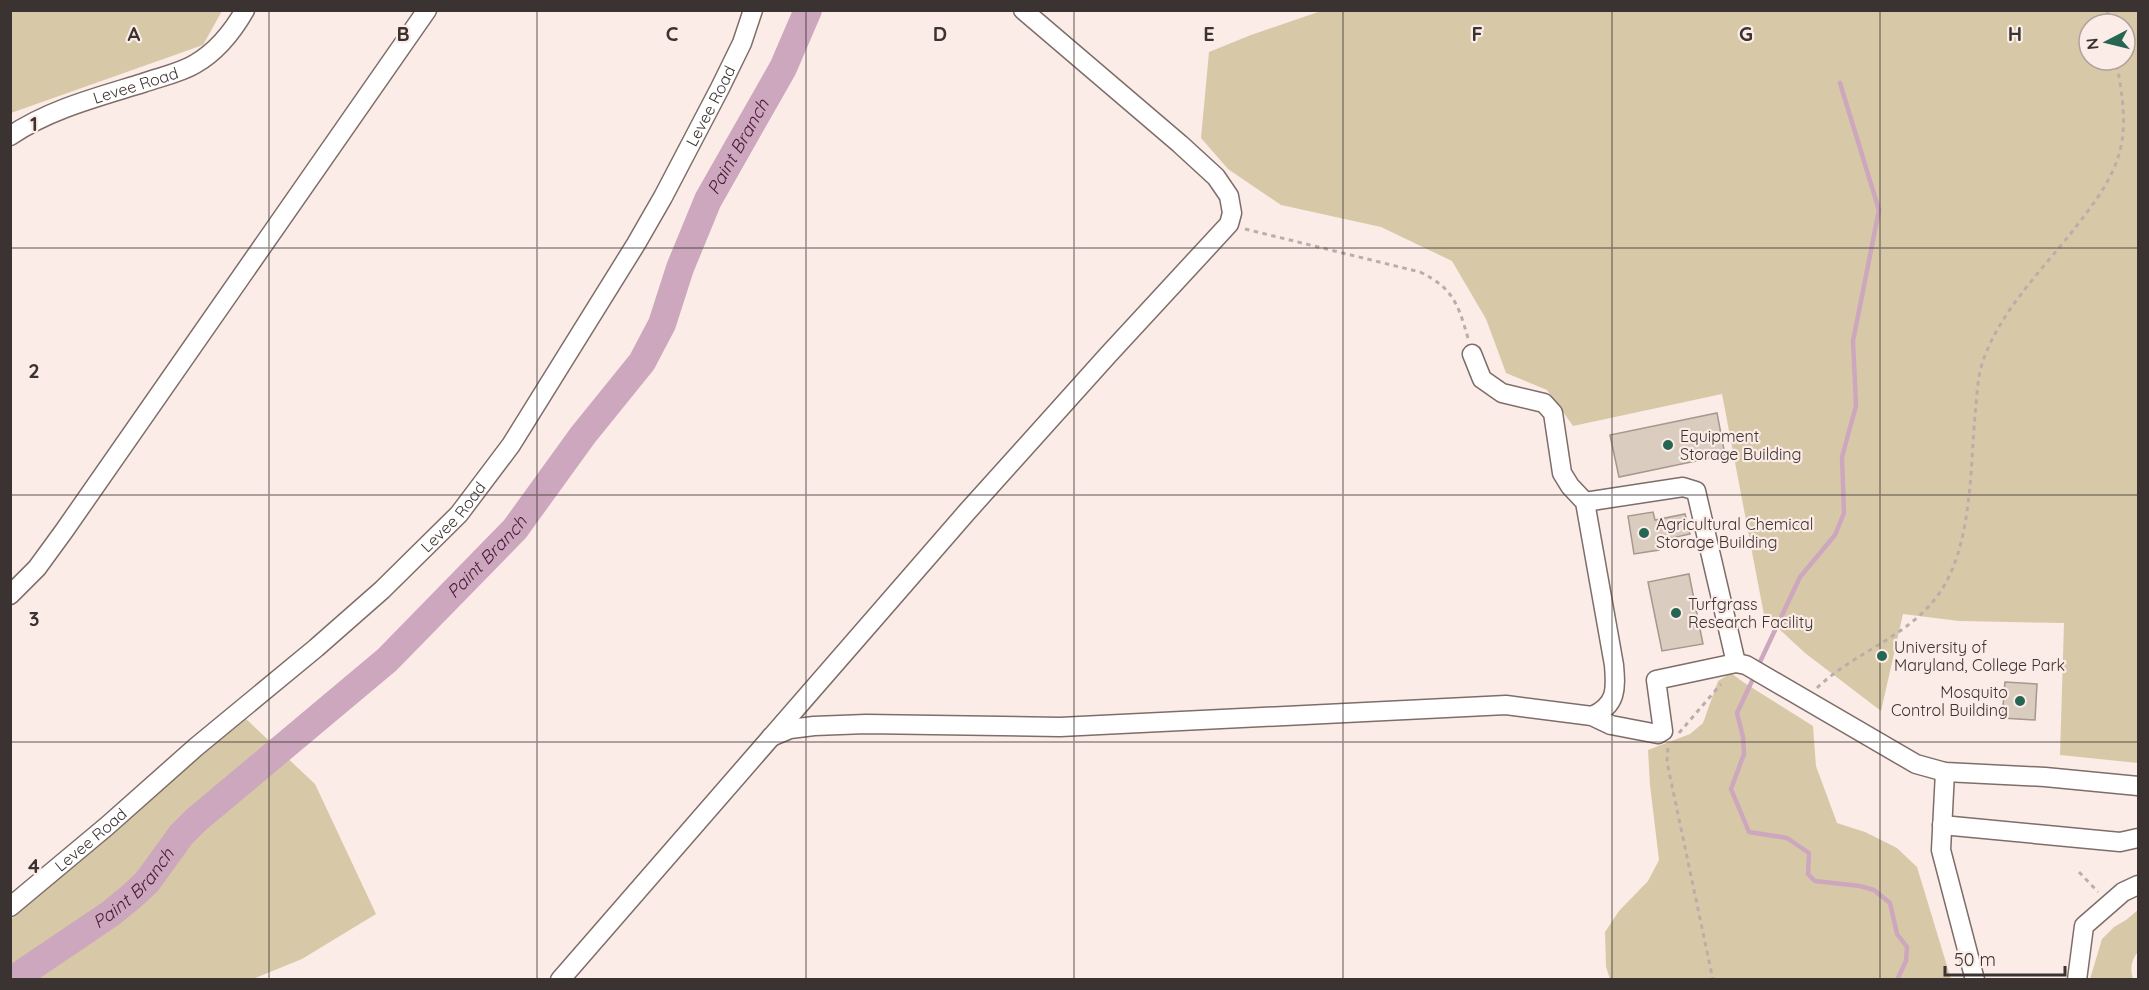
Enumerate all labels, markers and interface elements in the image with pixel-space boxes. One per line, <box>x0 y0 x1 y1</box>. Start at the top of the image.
north arrow <box>2077 12 2137 72</box>
text: A <box>128 21 141 46</box>
text: B <box>396 21 410 46</box>
text: C <box>666 21 679 46</box>
text: D <box>933 21 947 46</box>
text: E <box>1203 21 1215 46</box>
text: F <box>1471 21 1483 46</box>
text: G <box>1739 21 1753 46</box>
text: H <box>2008 21 2022 46</box>
text: N <box>2081 37 2103 51</box>
street label: Levee Road <box>681 62 739 150</box>
street label: Levee Road <box>91 63 181 108</box>
water label: Paint Branch <box>702 94 774 198</box>
text: 1 <box>30 111 38 136</box>
text: 2 <box>28 358 40 383</box>
place label: Equipment Storage Building <box>1680 426 1802 464</box>
marker: Equipment Storage Building <box>1661 438 1675 452</box>
street label: Levee Road <box>416 478 490 556</box>
water label: Paint Branch <box>442 510 532 603</box>
place label: Agricultural Chemical Storage Building <box>1656 514 1813 552</box>
marker: Agricultural Chemical Storage Building <box>1637 526 1651 540</box>
place label: Turfgrass Research Facility <box>1688 594 1813 632</box>
text: 3 <box>29 606 39 631</box>
marker: Turfgrass Research Facility <box>1669 606 1683 620</box>
place label: University of Maryland, College Park <box>1894 637 2065 675</box>
marker: University of Maryland, College Park <box>1875 649 1889 663</box>
place label: Mosquito Control Building <box>1891 682 2008 720</box>
marker: Mosquito Control Building <box>2013 694 2027 708</box>
street label: Levee Road <box>50 803 131 876</box>
water label: Paint Branch <box>88 843 179 933</box>
text: 4 <box>28 853 40 878</box>
scale bar <box>1945 939 2065 977</box>
text: 50 m <box>1954 948 1996 971</box>

